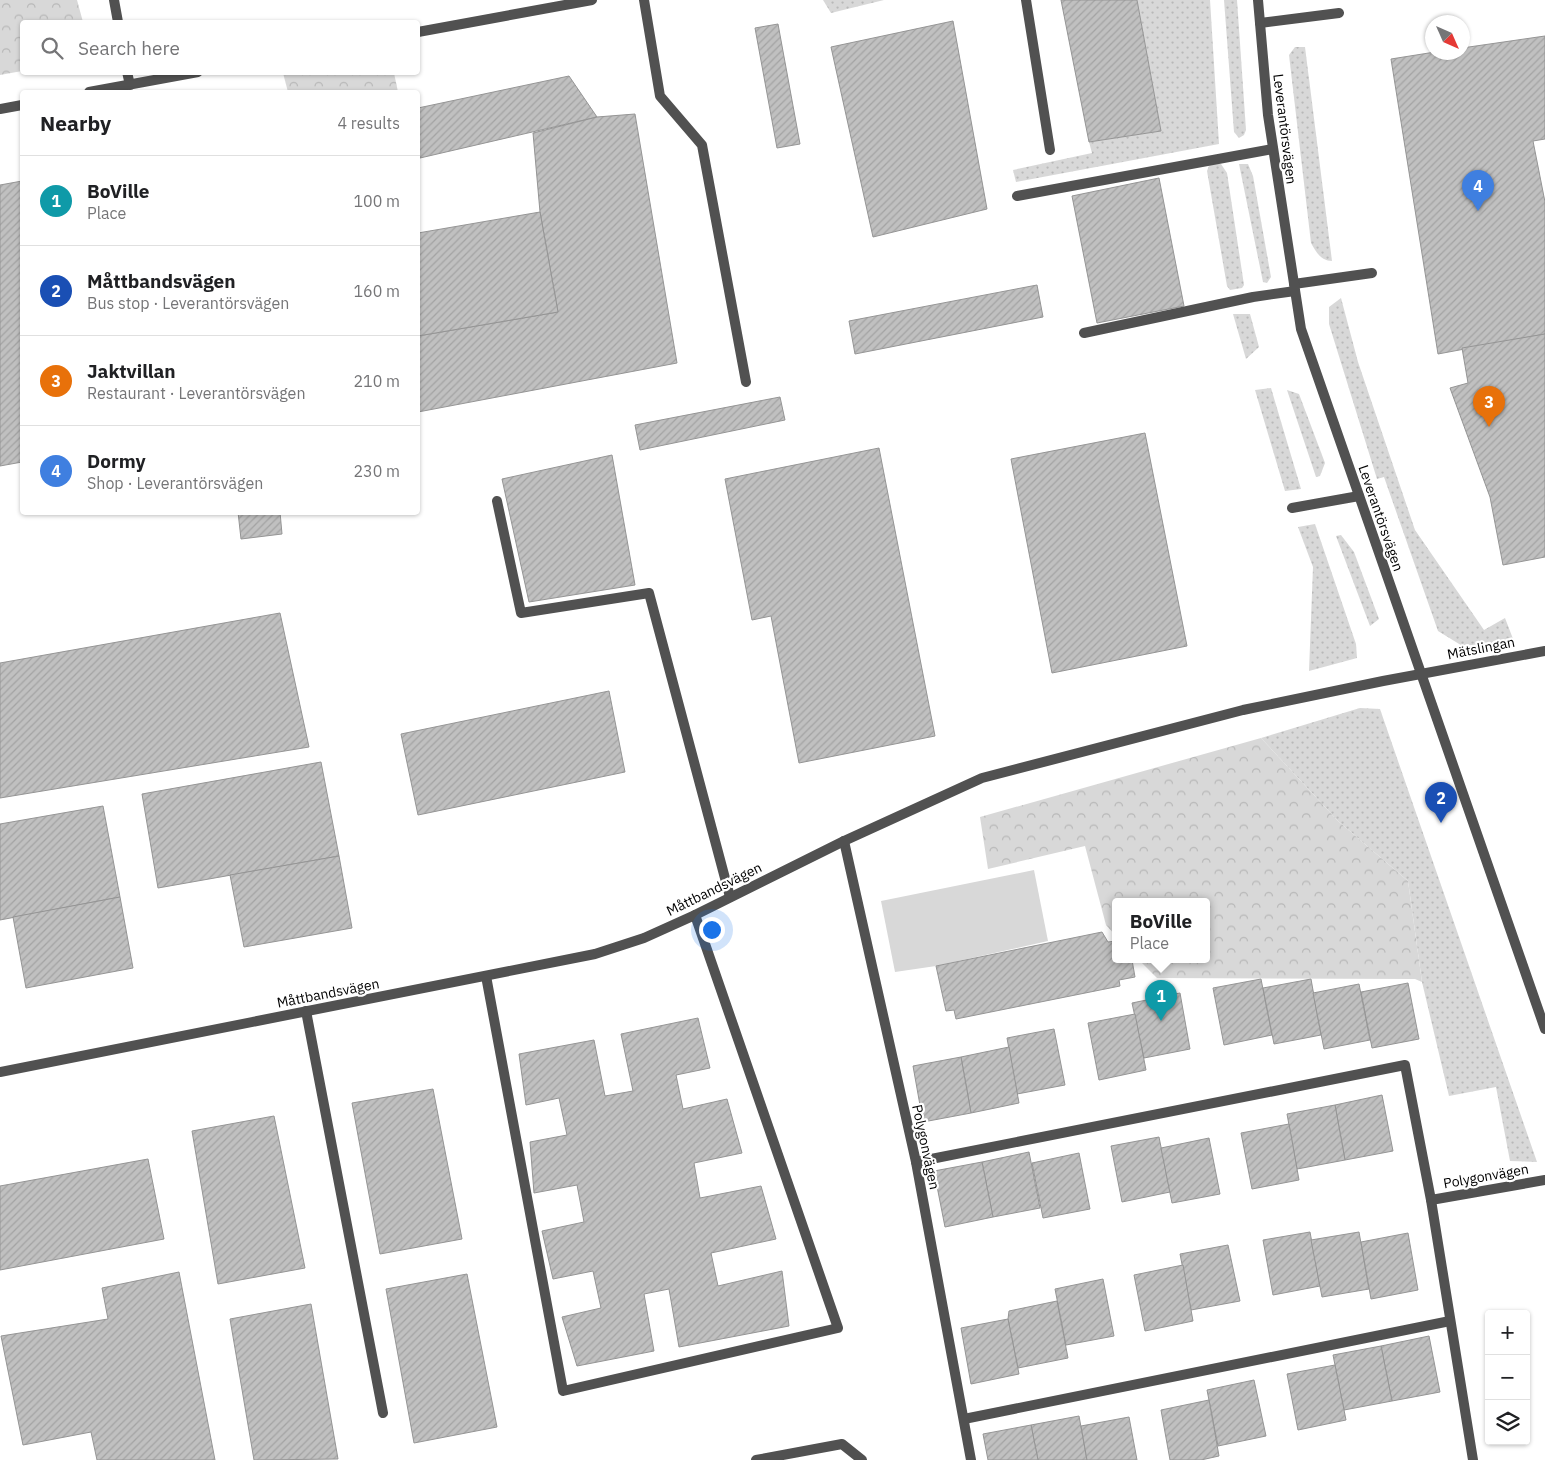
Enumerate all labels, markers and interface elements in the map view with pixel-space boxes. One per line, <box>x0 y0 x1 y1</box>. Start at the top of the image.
north arrow <box>1425 15 1470 60</box>
search box <box>20 20 420 75</box>
icon: search <box>38 34 66 62</box>
text: Search here <box>78 36 180 60</box>
street label: Leverantörsvägen <box>1269 73 1301 185</box>
text: Nearby <box>40 109 111 137</box>
text: 4 results <box>337 113 400 133</box>
pin: 4 <box>1462 170 1494 211</box>
text: BoVille <box>87 179 150 203</box>
text: 1 <box>51 191 61 211</box>
text: 100 m <box>353 191 400 211</box>
text: Place <box>87 203 126 223</box>
text: Måttbandsvägen <box>87 269 236 293</box>
text: 2 <box>51 281 61 301</box>
text: 160 m <box>353 281 400 301</box>
text: Bus stop · Leverantörsvägen <box>87 293 289 313</box>
text: Jaktvillan <box>87 359 176 383</box>
text: 3 <box>51 371 61 391</box>
text: 210 m <box>353 371 400 391</box>
text: Restaurant · Leverantörsvägen <box>87 383 305 403</box>
pin: 3 <box>1473 386 1505 427</box>
text: Dormy <box>87 449 146 473</box>
text: 4 <box>51 461 61 481</box>
text: 230 m <box>353 461 400 481</box>
street label: Leverantörsvägen <box>1354 463 1408 573</box>
text: Shop · Leverantörsvägen <box>87 473 263 493</box>
street label: Mätslingan <box>1446 633 1516 663</box>
pin: 2 <box>1425 782 1457 823</box>
street label: Måttbandsvägen <box>663 858 765 920</box>
popup <box>1112 898 1210 963</box>
text: BoVille <box>1130 909 1192 933</box>
your location <box>699 917 725 943</box>
text: Place <box>1130 933 1169 953</box>
street label: Måttbandsvägen <box>275 974 381 1012</box>
pin: 1 <box>1145 980 1177 1021</box>
street label: Polygonvägen <box>908 1103 944 1191</box>
street label: Polygonvägen <box>1442 1160 1530 1192</box>
map controls <box>1485 1310 1530 1445</box>
button: + <box>1485 1310 1530 1355</box>
button: − <box>1485 1355 1530 1400</box>
button: layers <box>1485 1400 1530 1445</box>

